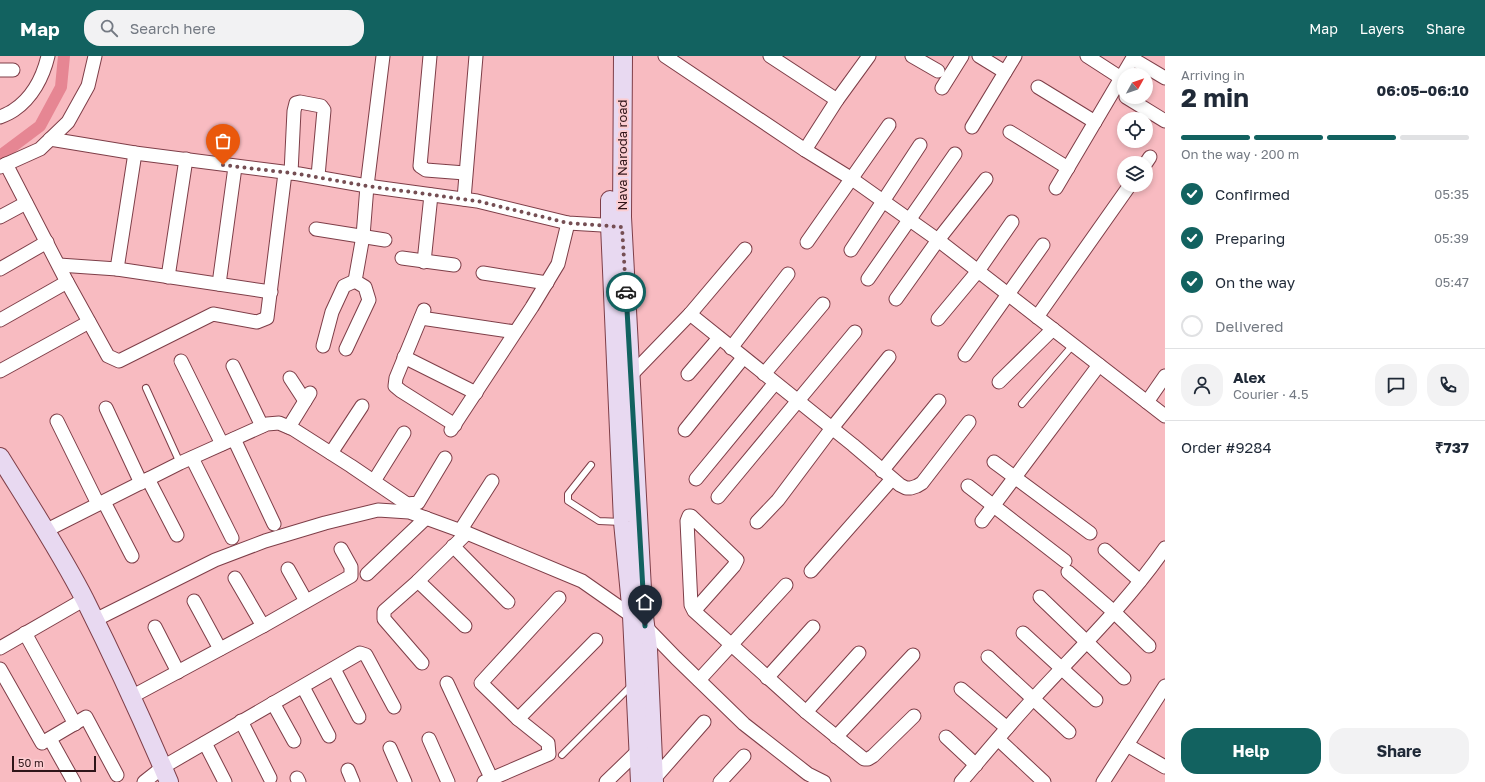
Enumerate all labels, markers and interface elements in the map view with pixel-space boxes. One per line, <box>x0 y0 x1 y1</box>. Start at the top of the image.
search box <box>84 10 364 46</box>
text: Map <box>20 17 60 40</box>
icon: search <box>98 17 120 39</box>
text: Search here <box>130 19 216 37</box>
text: Map <box>1309 20 1338 37</box>
text: Layers <box>1360 20 1404 37</box>
text: Share <box>1426 20 1465 37</box>
text: Arriving in <box>1181 67 1245 83</box>
north arrow <box>1117 68 1153 104</box>
map controls <box>1117 68 1153 192</box>
text: 06:05–06:10 <box>1377 81 1469 99</box>
text: 2 min <box>1181 82 1249 113</box>
street label: Nava Naroda road <box>614 99 630 211</box>
button: locate <box>1117 112 1153 148</box>
pin <box>206 124 240 165</box>
icon: bag <box>212 130 234 152</box>
text: On the way · 200 m <box>1181 146 1299 162</box>
button: layers <box>1117 156 1153 192</box>
icon: check <box>1181 183 1203 205</box>
text: Confirmed <box>1215 185 1290 203</box>
text: 05:35 <box>1434 186 1469 202</box>
icon: check <box>1181 227 1203 249</box>
text: Preparing <box>1215 229 1285 247</box>
text: 05:39 <box>1434 230 1469 246</box>
icon: check <box>1181 271 1203 293</box>
courier <box>606 272 646 312</box>
text: On the way <box>1215 273 1295 291</box>
text: 05:47 <box>1435 274 1469 290</box>
icon: car <box>615 281 637 303</box>
text: Delivered <box>1215 317 1283 335</box>
button: person <box>1181 364 1223 406</box>
button: chat <box>1375 364 1417 406</box>
button: phone <box>1427 364 1469 406</box>
text: Alex <box>1233 368 1266 386</box>
text: Courier · 4.5 <box>1233 386 1308 402</box>
text: Order #9284 <box>1181 438 1272 456</box>
text: ₹737 <box>1435 438 1469 456</box>
pin <box>628 585 662 626</box>
icon: home <box>634 591 656 613</box>
button: Help <box>1181 728 1321 774</box>
button: Share <box>1329 728 1469 774</box>
scale bar <box>12 754 96 773</box>
text: 50 m <box>18 756 44 769</box>

